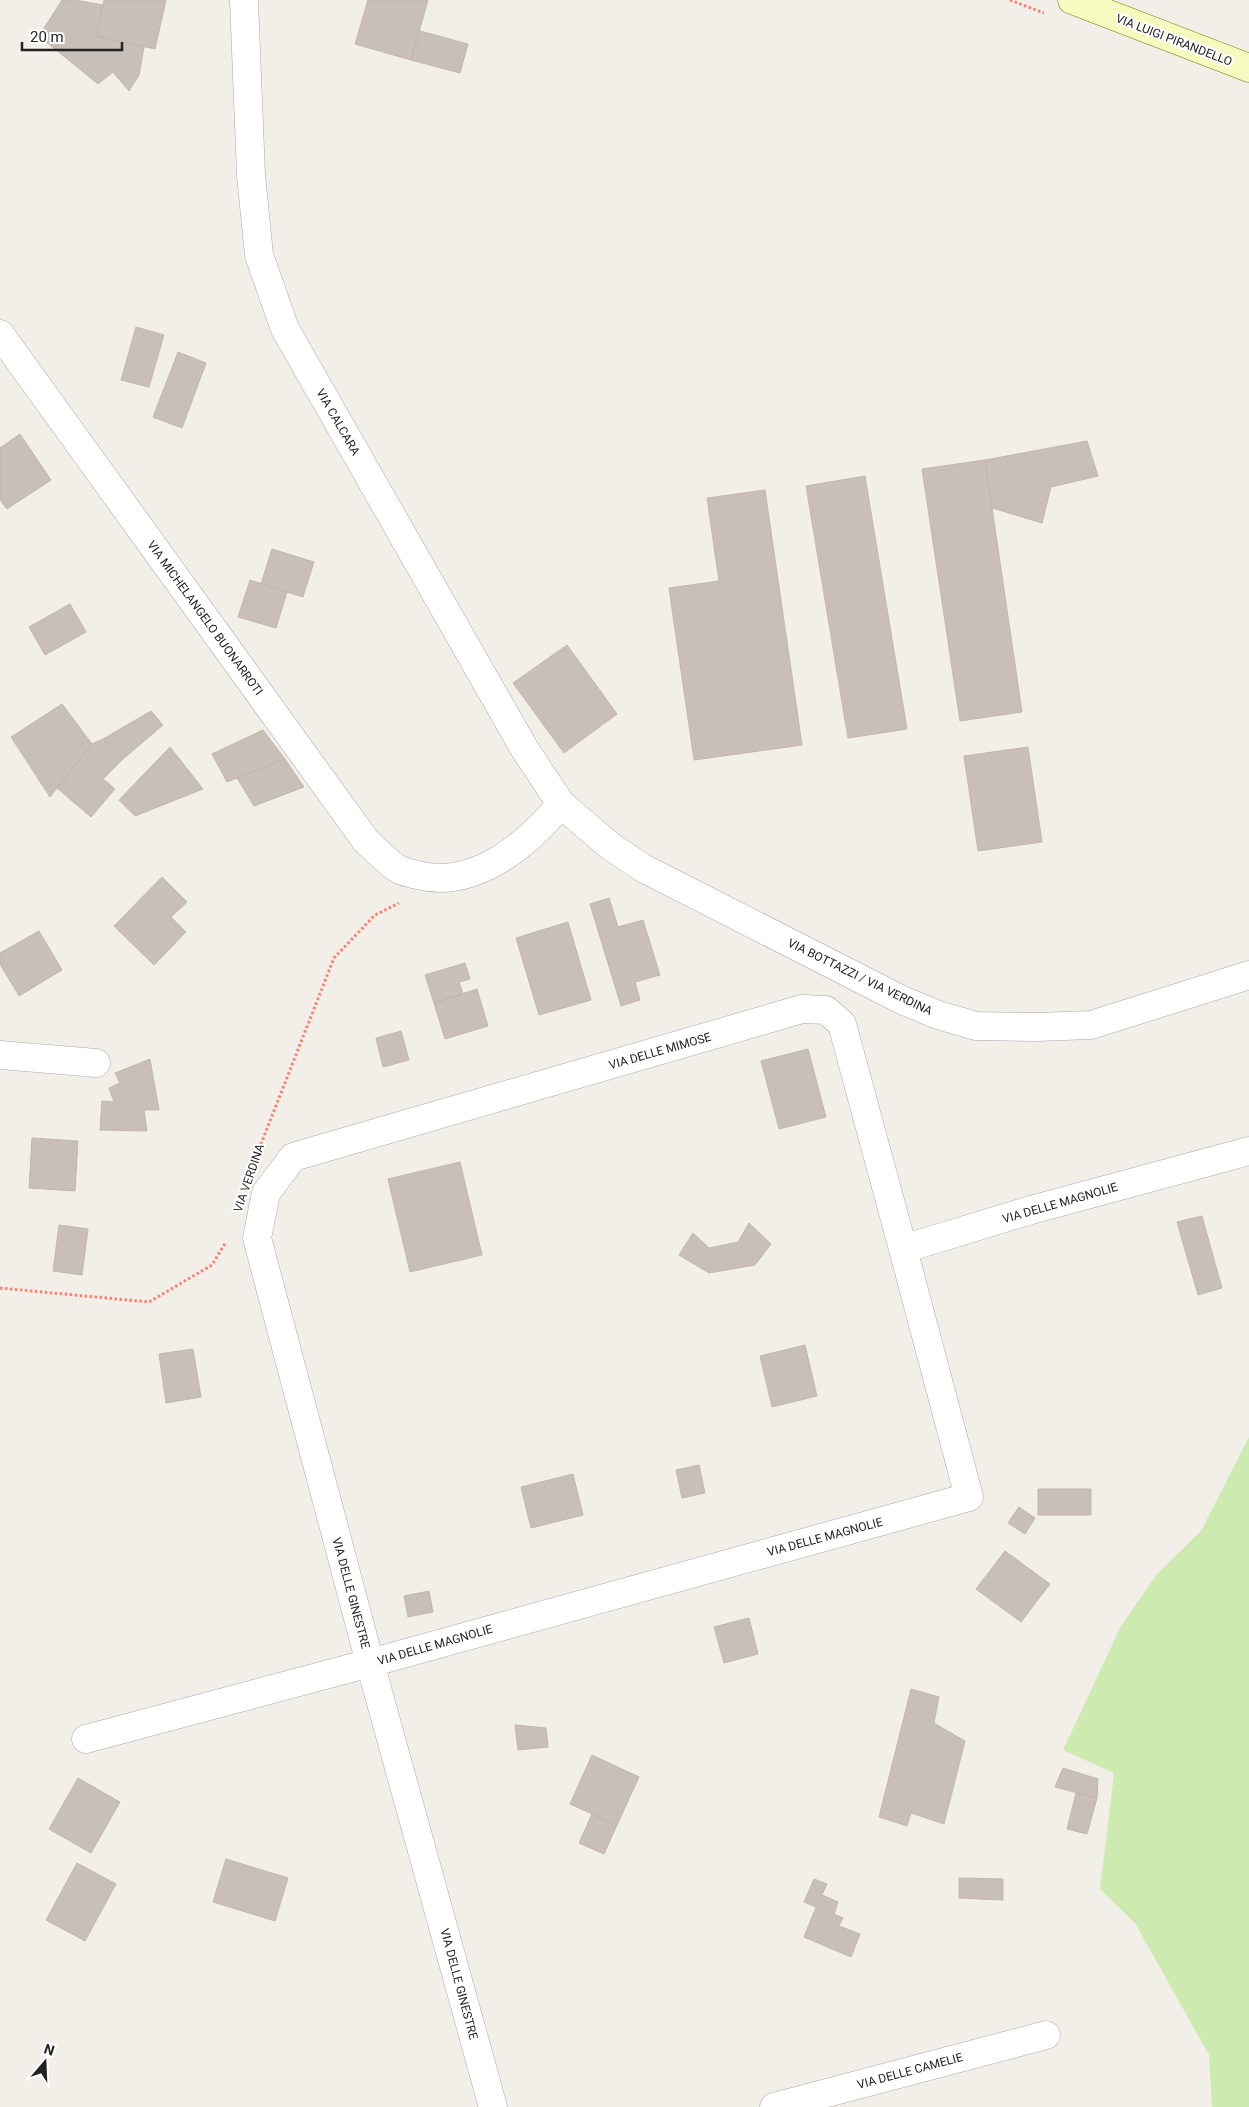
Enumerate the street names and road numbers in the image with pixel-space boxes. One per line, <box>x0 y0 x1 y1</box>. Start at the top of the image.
street label: VIA LUIGI PIRANDELLO <box>1114 11 1234 69</box>
street label: VIA CALCARA <box>313 386 363 458</box>
street label: VIA MICHELANGELO BUONARROTI <box>144 538 266 698</box>
street label: VIA BOTTAZZI / VIA VERDINA <box>785 936 935 1018</box>
street label: VIA DELLE MIMOSE <box>607 1030 713 1072</box>
street label: VIA VERDINA <box>231 1142 267 1214</box>
street label: VIA DELLE MAGNOLIE <box>1001 1180 1119 1226</box>
street label: VIA DELLE MAGNOLIE <box>766 1515 885 1559</box>
street label: VIA DELLE GINESTRE <box>329 1536 373 1650</box>
street label: VIA DELLE MAGNOLIE <box>376 1622 494 1668</box>
street label: VIA DELLE GINESTRE <box>437 1927 481 2041</box>
street label: VIA DELLE CAMELIE <box>856 2050 964 2092</box>

